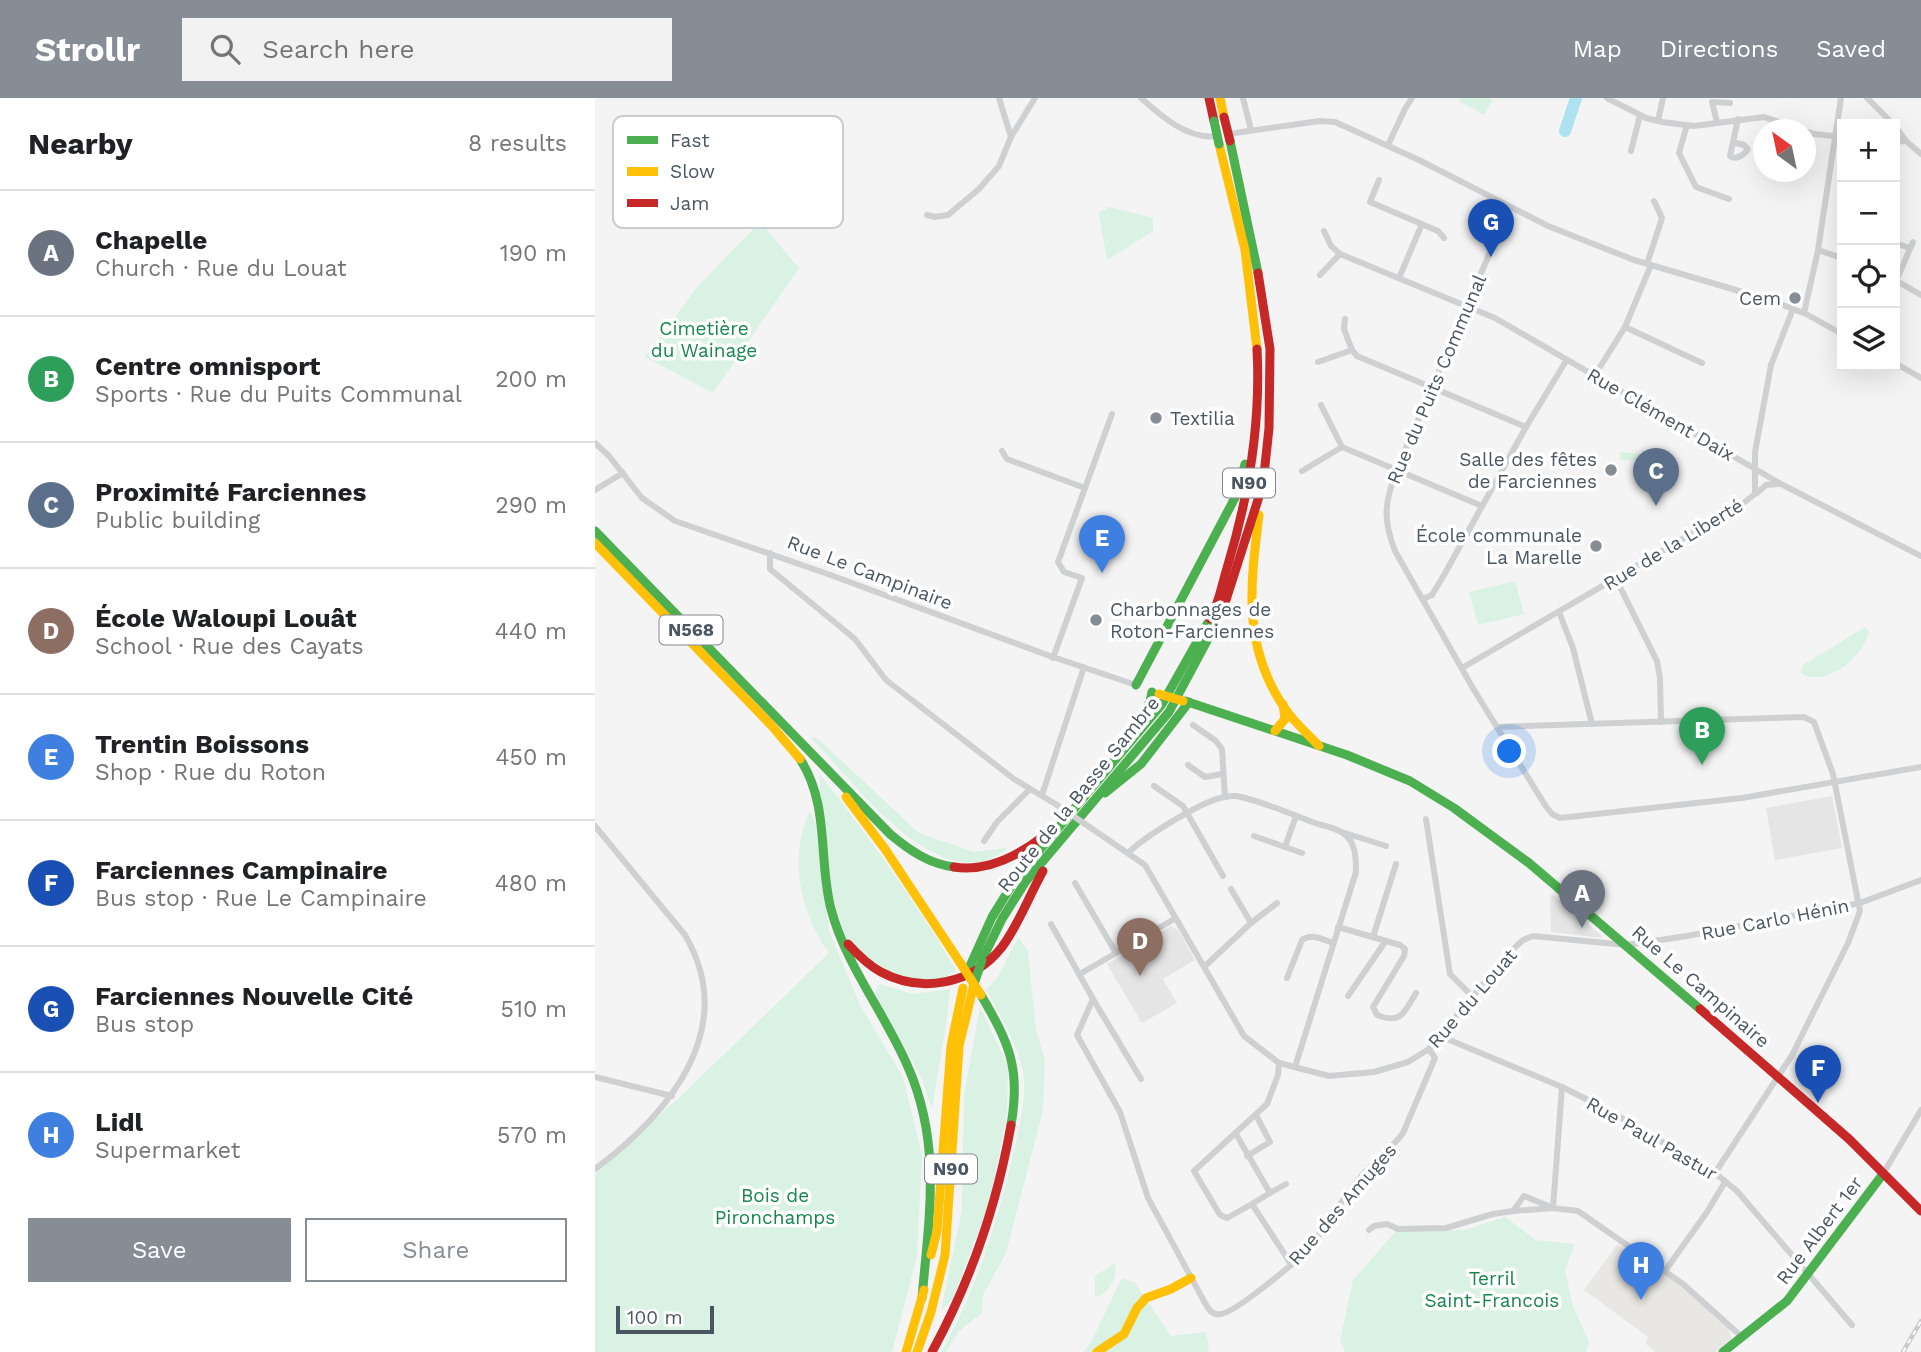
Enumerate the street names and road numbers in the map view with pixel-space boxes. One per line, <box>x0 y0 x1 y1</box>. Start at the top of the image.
street label: Rue du Puits Communal <box>1382 271 1491 487</box>
street label: Rue Clément Daix <box>1583 363 1738 466</box>
road number: N90 <box>1223 468 1275 498</box>
street label: Rue de la Liberté <box>1599 494 1747 595</box>
street label: Rue Le Campinaire <box>784 530 956 615</box>
road number: N568 <box>659 616 723 644</box>
street label: Route de la Basse Sambre <box>992 692 1164 897</box>
street label: Rue Carlo Hénin <box>1699 894 1851 945</box>
street label: Rue Le Campinaire <box>1627 920 1774 1052</box>
street label: Rue du Louat <box>1423 944 1522 1053</box>
street label: Rue Paul Pastur <box>1582 1092 1721 1185</box>
street label: Rue des Amuges <box>1283 1139 1401 1270</box>
road number: N90 <box>925 1154 977 1184</box>
street label: Rue Albert 1er <box>1771 1172 1868 1289</box>

